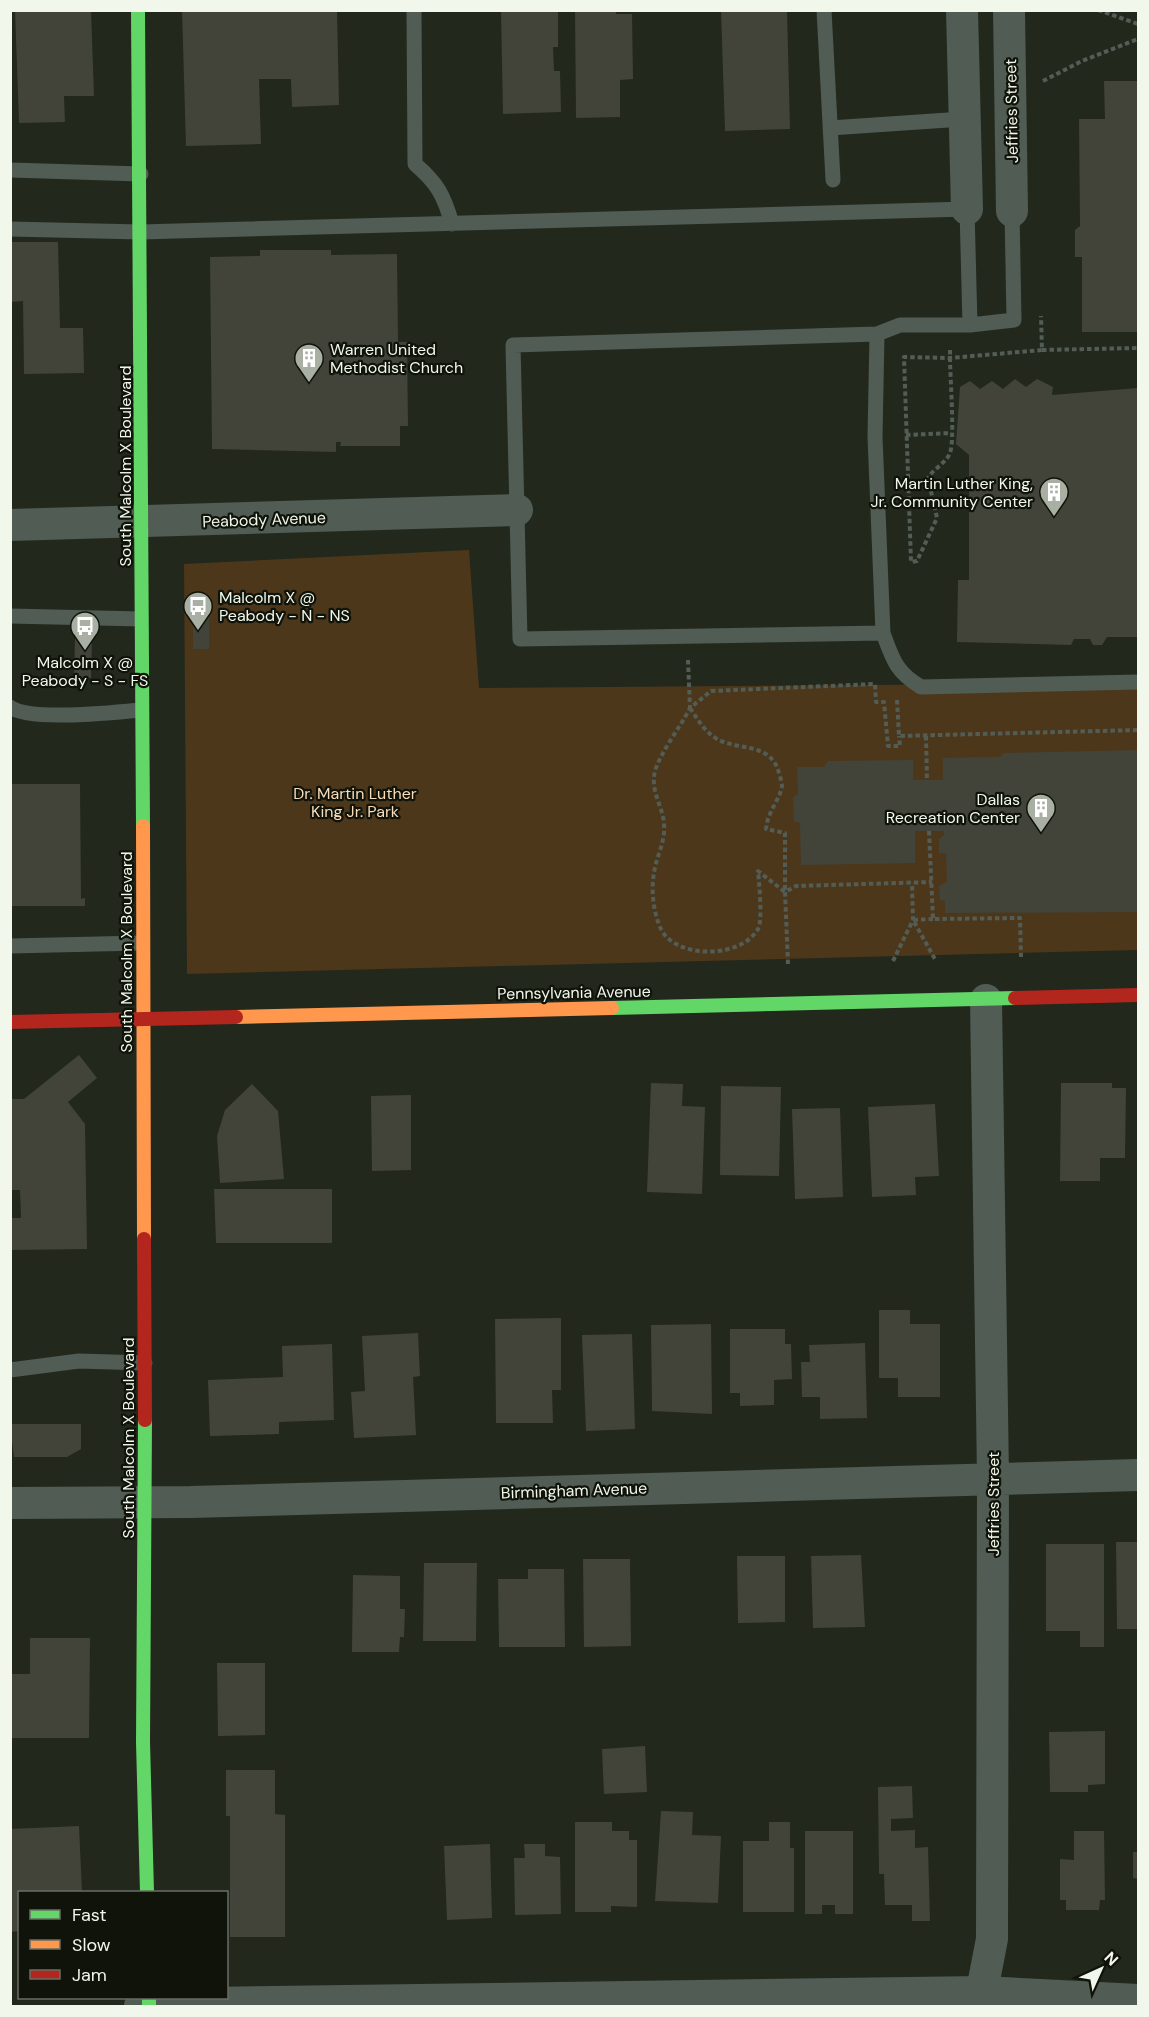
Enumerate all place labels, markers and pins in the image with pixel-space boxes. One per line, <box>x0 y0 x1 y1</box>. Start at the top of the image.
place label: Warren United Methodist Church <box>330 339 463 378</box>
building icon: Warren United Methodist Church <box>293 342 325 384</box>
place label: Martin Luther King, Jr. Community Center <box>870 473 1033 512</box>
building icon: Martin Luther King, Jr. Community Center <box>1038 476 1070 518</box>
place label: Malcolm X @ Peabody - N - NS <box>219 587 350 626</box>
bus stop icon: Malcolm X @ Peabody - N - NS <box>182 590 214 632</box>
bus stop icon: Malcolm X @ Peabody - S - FS <box>69 610 101 652</box>
place label: Malcolm X @ Peabody - S - FS <box>22 652 148 691</box>
place label: Dallas Recreation Center <box>886 789 1020 828</box>
building icon: Dallas Recreation Center <box>1025 792 1057 834</box>

